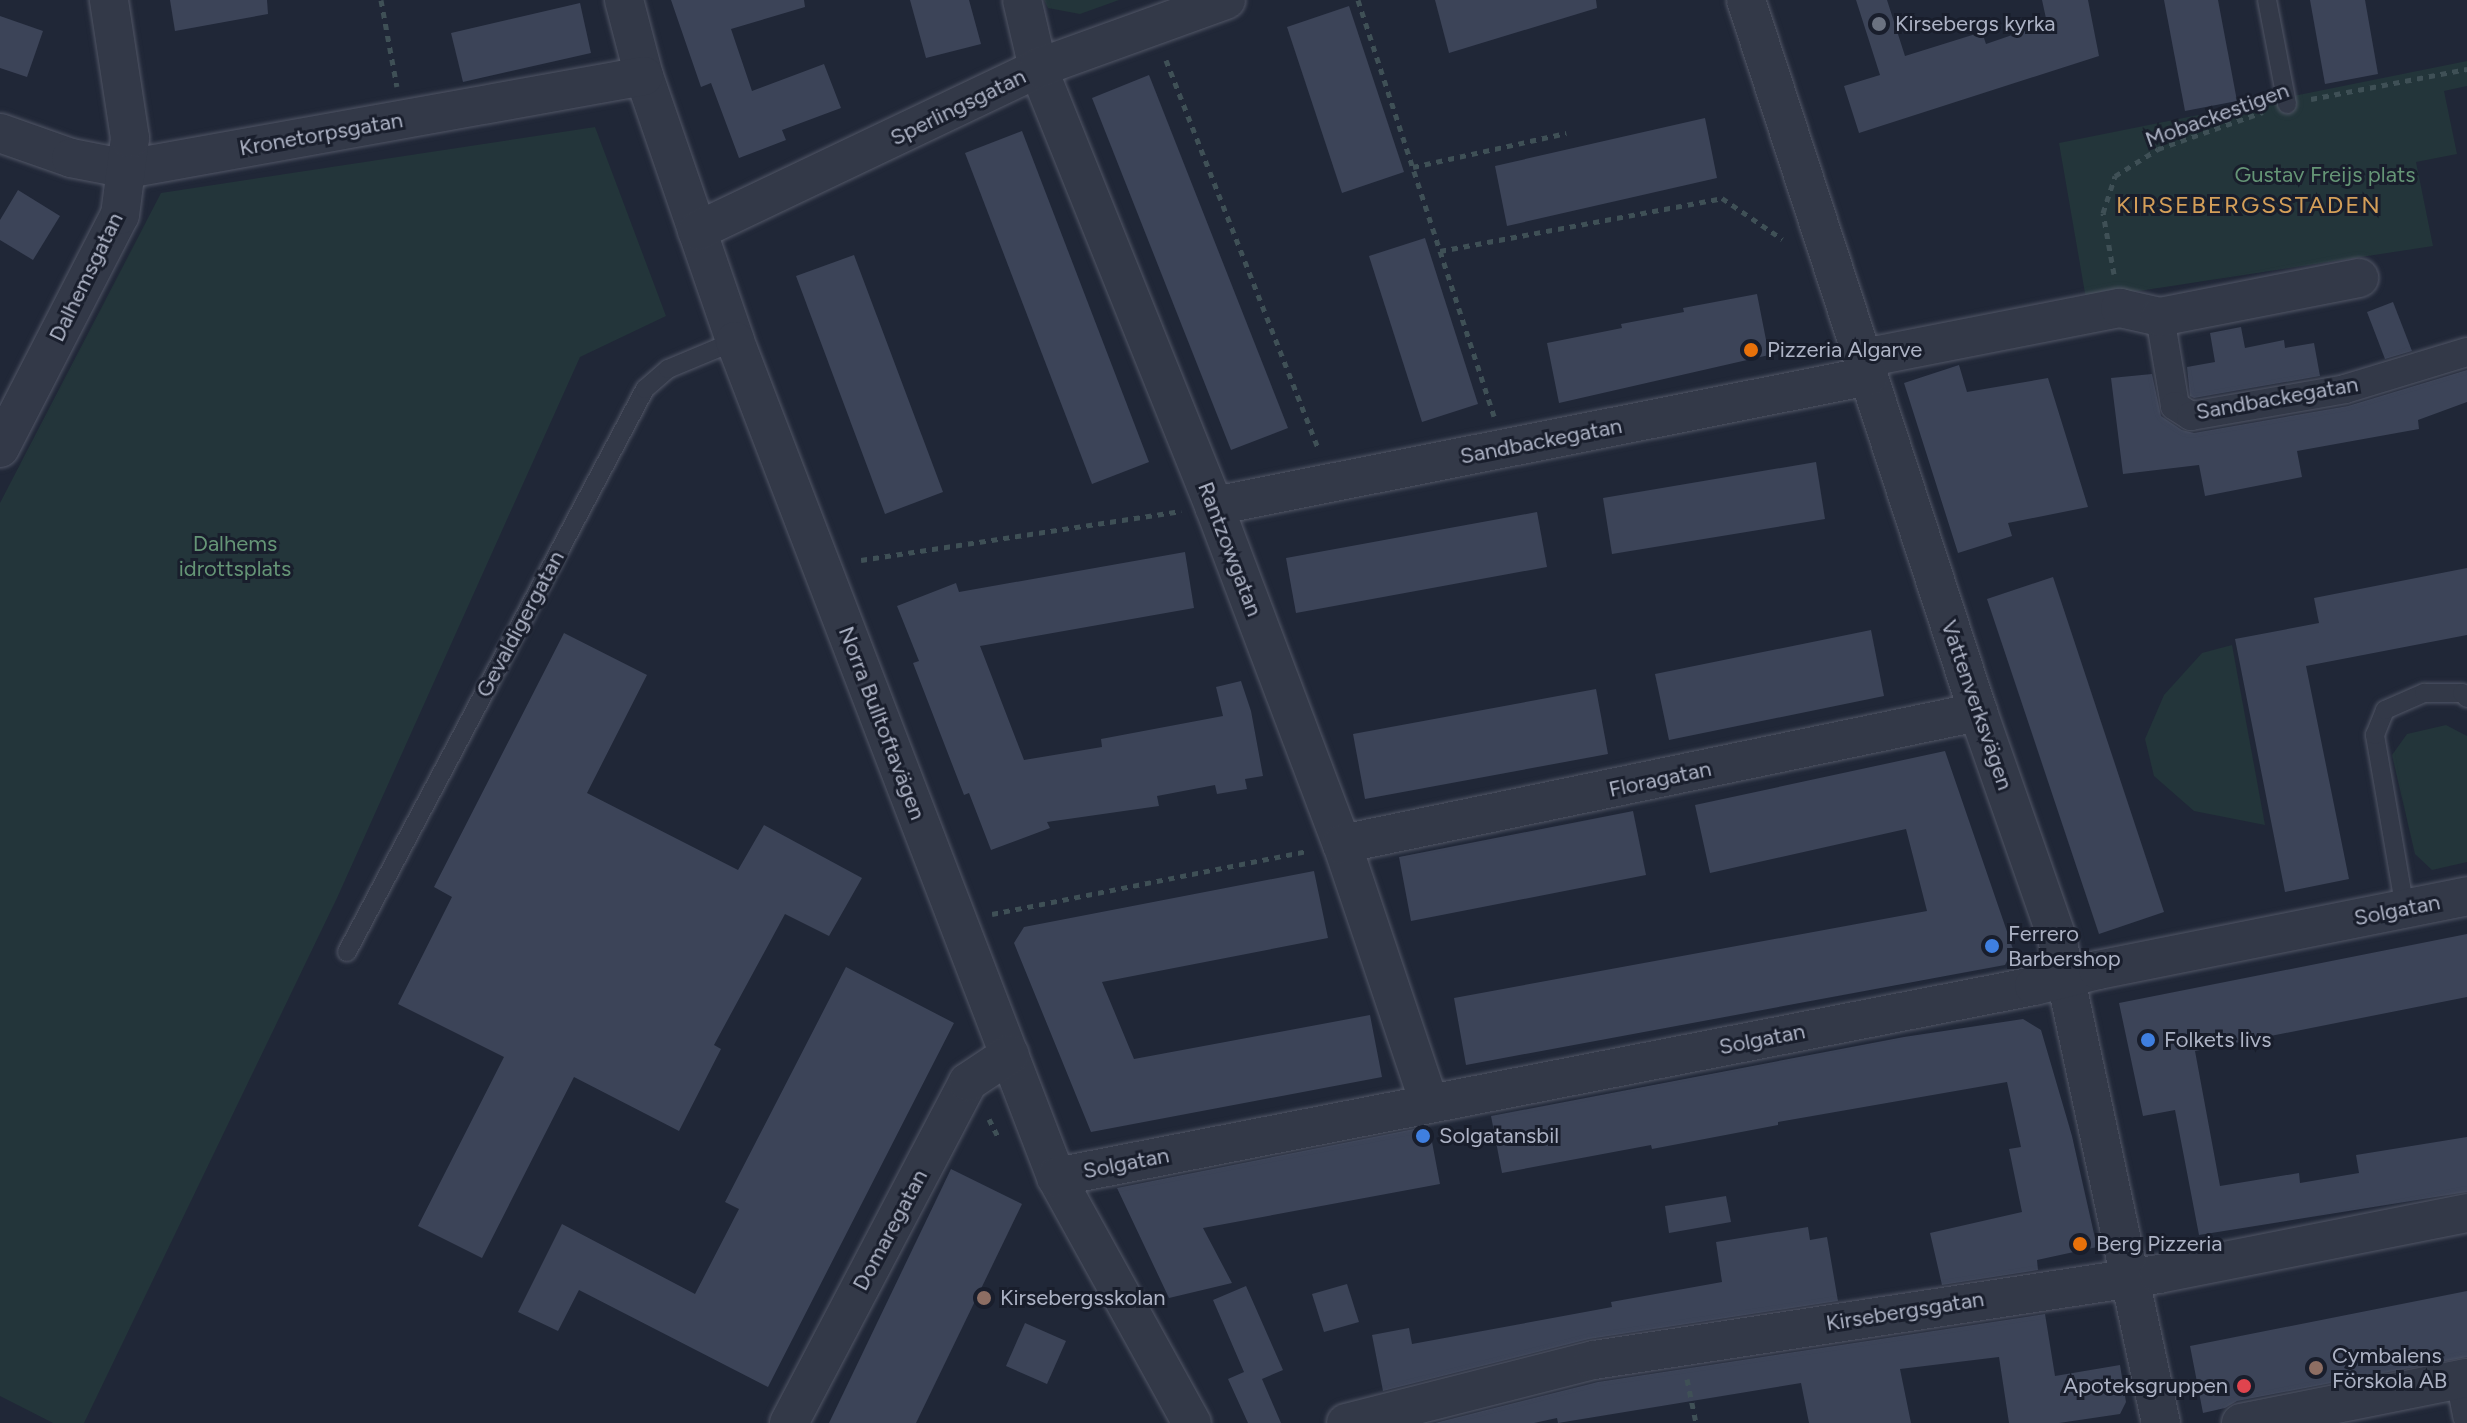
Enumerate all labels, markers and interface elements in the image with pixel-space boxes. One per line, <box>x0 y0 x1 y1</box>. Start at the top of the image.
place label: Kirsebergs kyrka <box>1895 11 2055 37</box>
marker: Kirsebergs kyrka <box>1870 15 1888 33</box>
street label: Sperlingsgatan <box>886 63 1030 151</box>
street label: Mobackestigen <box>2142 77 2292 153</box>
street label: Kronetorpsgatan <box>237 107 405 161</box>
park label: Gustav Freijs plats <box>2235 162 2415 188</box>
district label: KIRSEBERGSSTADEN <box>2116 191 2382 219</box>
street label: Dalhemsgatan <box>43 208 129 346</box>
place label: Pizzeria Algarve <box>1767 337 1922 363</box>
marker: Pizzeria Algarve <box>1742 341 1760 359</box>
street label: Sandbackegatan <box>2194 371 2360 425</box>
street label: Sandbackegatan <box>1458 412 1624 470</box>
street label: Rantzowgatan <box>1192 478 1268 620</box>
park label: Dalhems idrottsplats <box>179 530 291 582</box>
street label: Gevaldigergatan <box>470 546 570 702</box>
street label: Vattenverksvägen <box>1936 617 2018 793</box>
street label: Norra Bulltoftavägen <box>833 623 931 823</box>
street label: Floragatan <box>1606 755 1714 803</box>
street label: Solgatan <box>2352 889 2442 931</box>
place label: Ferrero Barbershop <box>2008 920 2121 972</box>
marker: Ferrero Barbershop <box>1983 937 2001 955</box>
street label: Solgatan <box>1717 1018 1807 1060</box>
place label: Folkets livs <box>2164 1027 2271 1053</box>
marker: Folkets livs <box>2139 1031 2157 1049</box>
place label: Solgatansbil <box>1439 1123 1559 1149</box>
marker: Solgatansbil <box>1414 1127 1432 1145</box>
street label: Solgatan <box>1081 1142 1171 1184</box>
street label: Domaregatan <box>847 1165 933 1295</box>
place label: Berg Pizzeria <box>2096 1231 2222 1257</box>
marker: Berg Pizzeria <box>2071 1235 2089 1253</box>
place label: Kirsebergsskolan <box>1000 1285 1166 1311</box>
street label: Kirsebergsgatan <box>1824 1285 1986 1337</box>
marker: Kirsebergsskolan <box>975 1289 993 1307</box>
place label: Cymbalens Förskola AB <box>2332 1342 2447 1394</box>
marker: Cymbalens Förskola AB <box>2307 1359 2325 1377</box>
place label: Apoteksgruppen <box>2063 1373 2228 1399</box>
marker: Apoteksgruppen <box>2235 1377 2253 1395</box>

